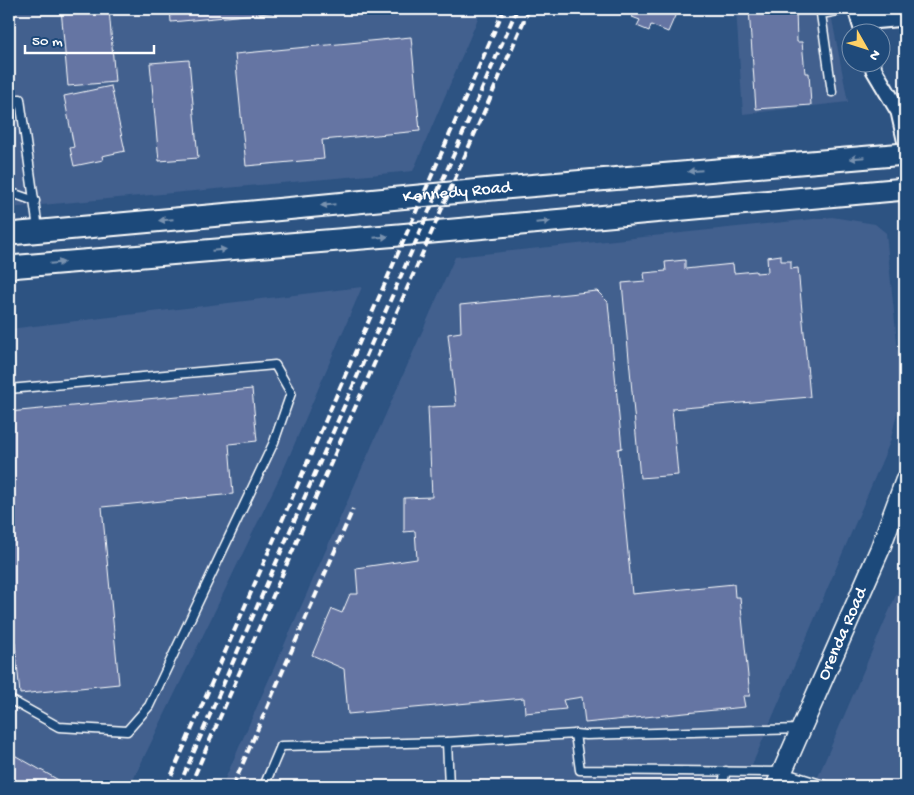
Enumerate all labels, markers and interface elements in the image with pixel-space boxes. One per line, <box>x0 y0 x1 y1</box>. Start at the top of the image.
scale bar <box>25 22 154 54</box>
north arrow <box>842 22 892 72</box>
text: 50 m <box>32 33 63 51</box>
text: N <box>865 46 884 64</box>
one-way arrow <box>848 154 864 162</box>
one-way arrow <box>686 167 702 175</box>
street label: Kennedy Road <box>402 177 513 208</box>
one-way arrow <box>320 201 336 209</box>
one-way arrow <box>158 216 174 224</box>
one-way arrow <box>535 218 551 226</box>
one-way arrow <box>374 233 390 241</box>
one-way arrow <box>212 246 228 254</box>
one-way arrow <box>50 259 66 267</box>
street label: Orenda Road <box>813 583 873 684</box>

